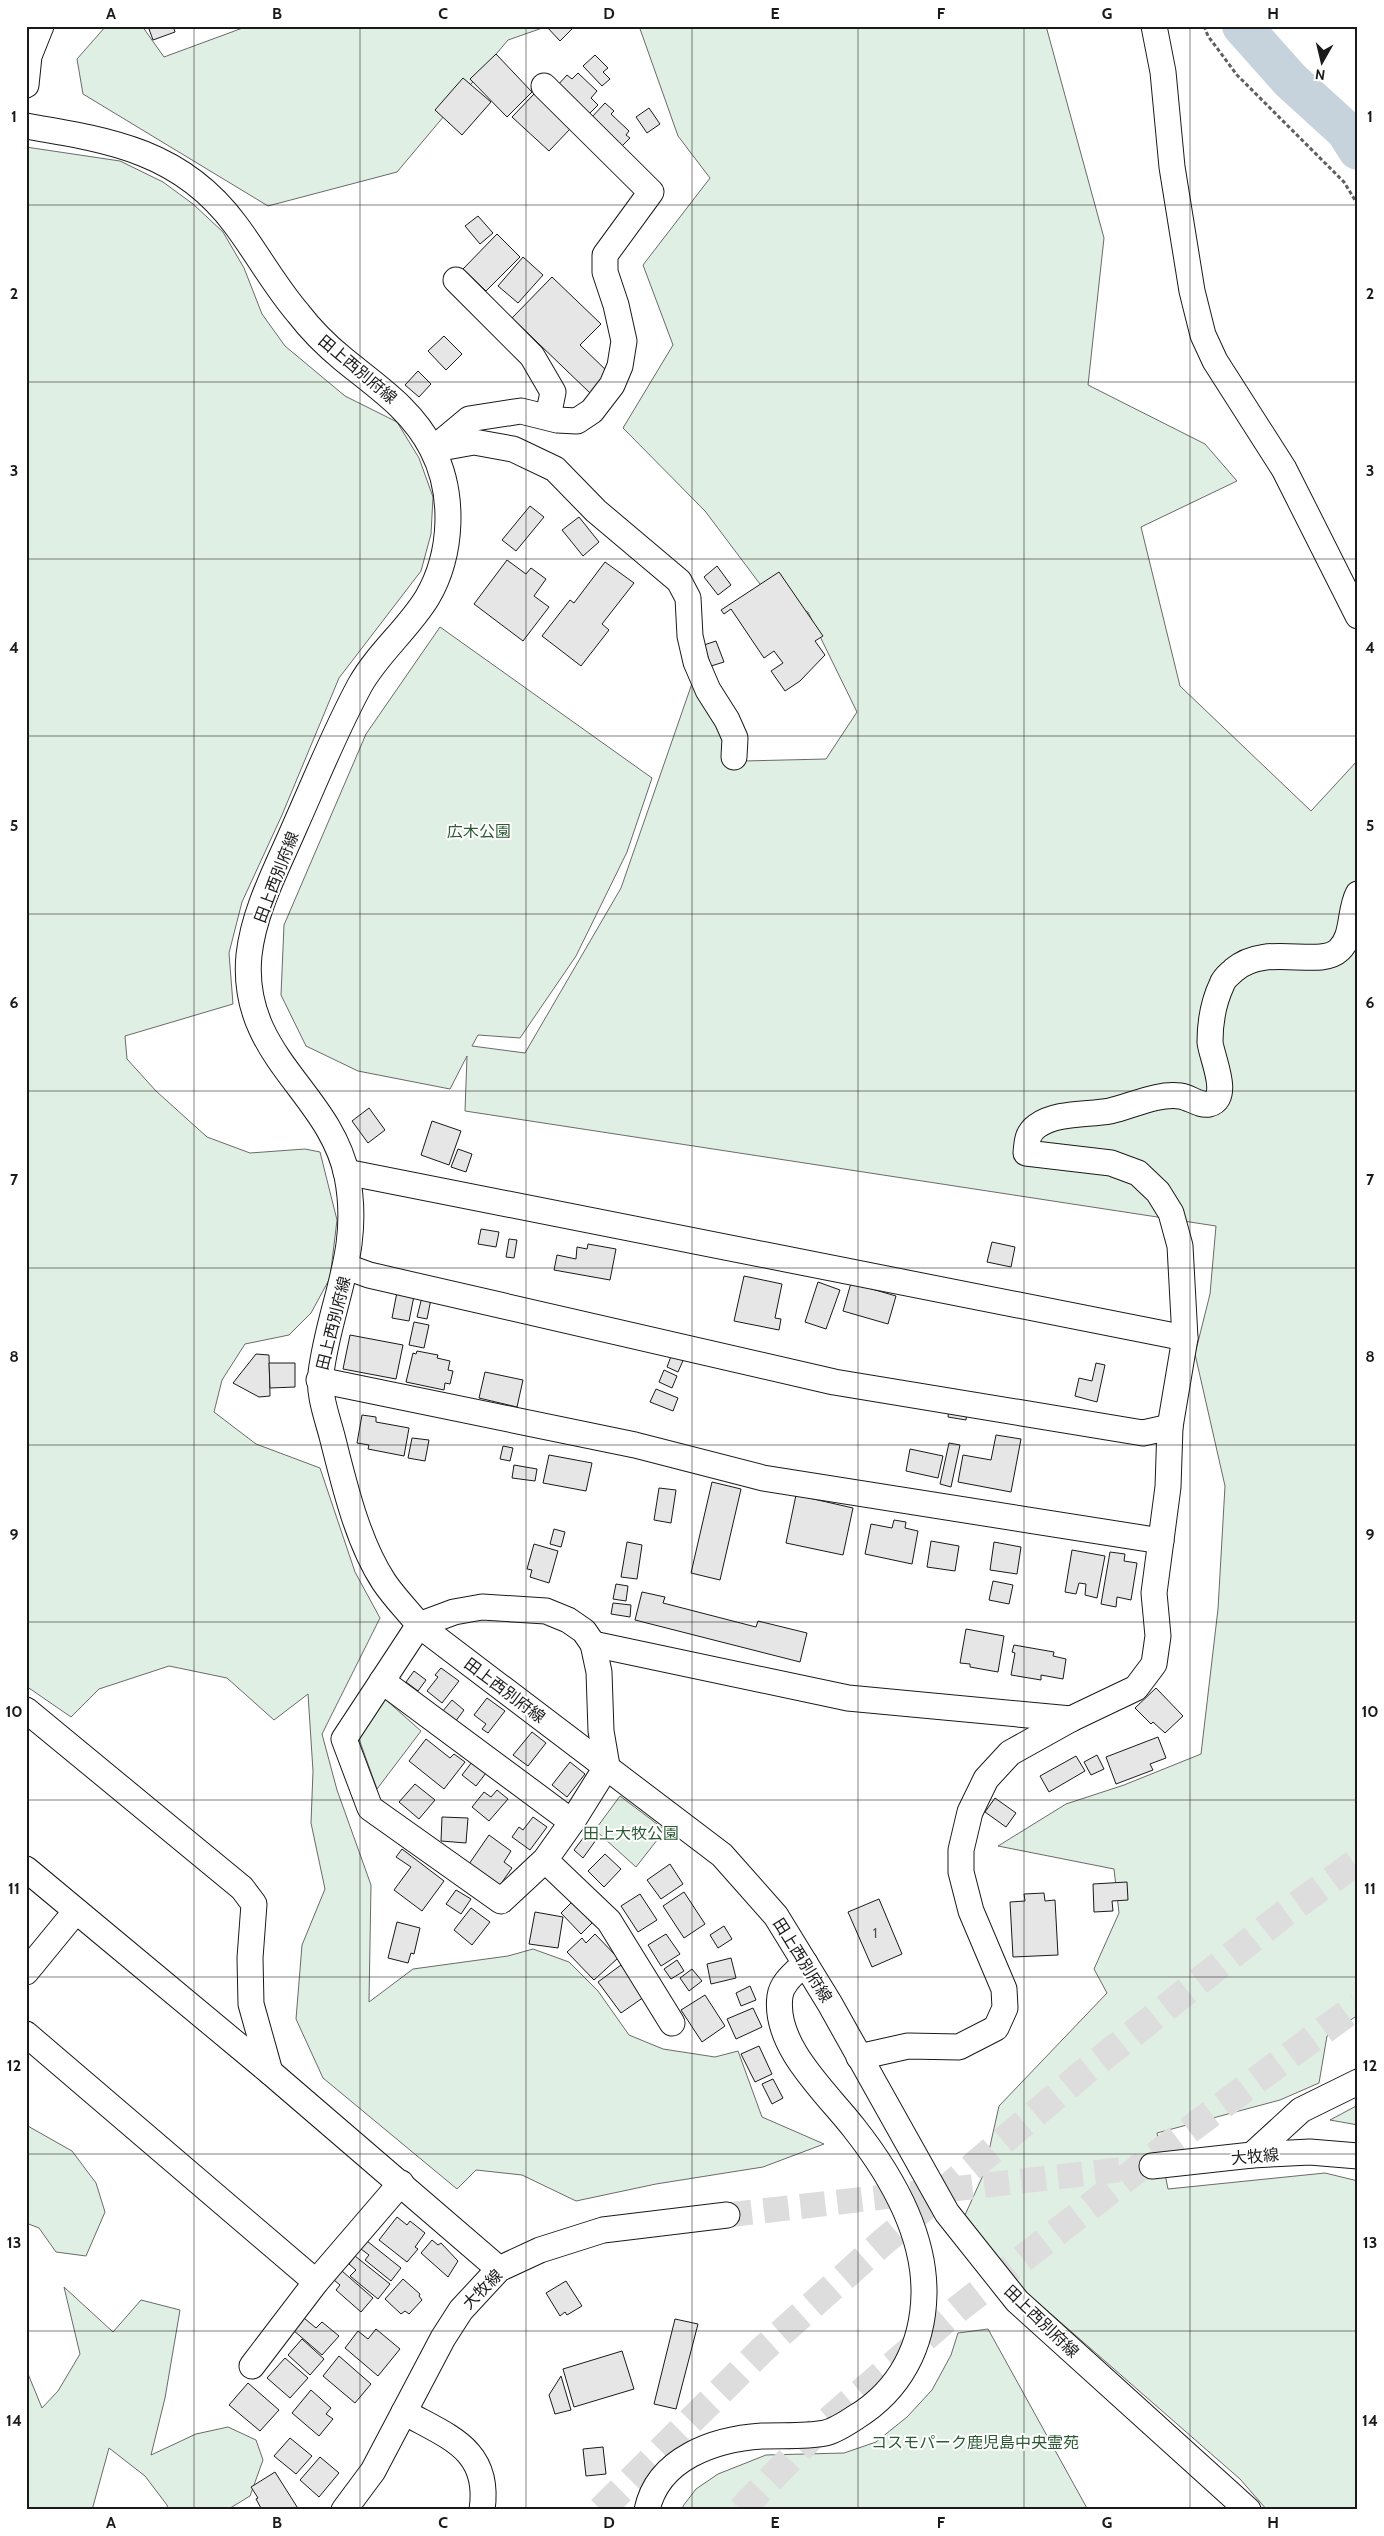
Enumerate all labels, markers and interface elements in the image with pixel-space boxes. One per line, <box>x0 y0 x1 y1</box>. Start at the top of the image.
text: A <box>106 4 116 23</box>
text: B <box>272 4 282 23</box>
text: C <box>438 4 448 23</box>
text: D <box>603 4 615 23</box>
text: E <box>770 4 780 23</box>
text: F <box>937 4 946 23</box>
text: G <box>1102 4 1112 23</box>
text: H <box>1267 4 1279 23</box>
north arrow <box>1296 38 1346 88</box>
text: N <box>1314 65 1326 84</box>
text: 1 <box>11 107 17 126</box>
text: 1 <box>1367 107 1373 126</box>
text: 2 <box>10 284 18 303</box>
text: 2 <box>1366 284 1374 303</box>
street label: 田上西別府線 <box>315 331 401 408</box>
text: 3 <box>10 461 18 480</box>
text: 3 <box>1366 461 1374 480</box>
text: 4 <box>9 638 19 657</box>
text: 4 <box>1365 638 1375 657</box>
text: 5 <box>10 816 18 835</box>
text: 5 <box>1366 816 1374 835</box>
park label: 広木公園 <box>447 822 511 841</box>
street label: 田上西別府線 <box>250 829 303 925</box>
text: 6 <box>10 993 19 1012</box>
text: 6 <box>1366 993 1375 1012</box>
text: 7 <box>10 1170 19 1189</box>
text: 7 <box>1366 1170 1375 1189</box>
street label: 田上西別府線 <box>313 1274 354 1372</box>
text: 8 <box>9 1347 19 1366</box>
text: 8 <box>1365 1347 1375 1366</box>
text: 9 <box>10 1525 19 1544</box>
text: 9 <box>1366 1525 1375 1544</box>
street label: 田上西別府線 <box>461 1654 549 1727</box>
text: 10 <box>5 1702 23 1721</box>
text: 10 <box>1361 1702 1379 1721</box>
park label: 田上大牧公園 <box>583 1824 679 1843</box>
text: 11 <box>8 1879 20 1898</box>
text: 11 <box>1364 1879 1376 1898</box>
street label: 田上西別府線 <box>769 1915 836 2006</box>
house number: 1 <box>873 1924 877 1942</box>
text: 12 <box>7 2056 21 2075</box>
text: 12 <box>1363 2056 1377 2075</box>
street label: 大牧線 <box>1230 2145 1280 2168</box>
text: 13 <box>7 2233 21 2252</box>
text: 13 <box>1363 2233 1377 2252</box>
street label: 大牧線 <box>459 2266 506 2313</box>
street label: 田上西別府線 <box>1001 2281 1083 2362</box>
text: 14 <box>6 2411 22 2430</box>
text: 14 <box>1362 2411 1378 2430</box>
park label: コスモパーク鹿児島中央霊苑 <box>871 2433 1079 2452</box>
text: A <box>106 2513 116 2532</box>
text: B <box>272 2513 282 2532</box>
text: C <box>438 2513 448 2532</box>
text: D <box>603 2513 615 2532</box>
text: E <box>770 2513 780 2532</box>
text: F <box>937 2513 946 2532</box>
text: G <box>1102 2513 1112 2532</box>
text: H <box>1267 2513 1279 2532</box>

